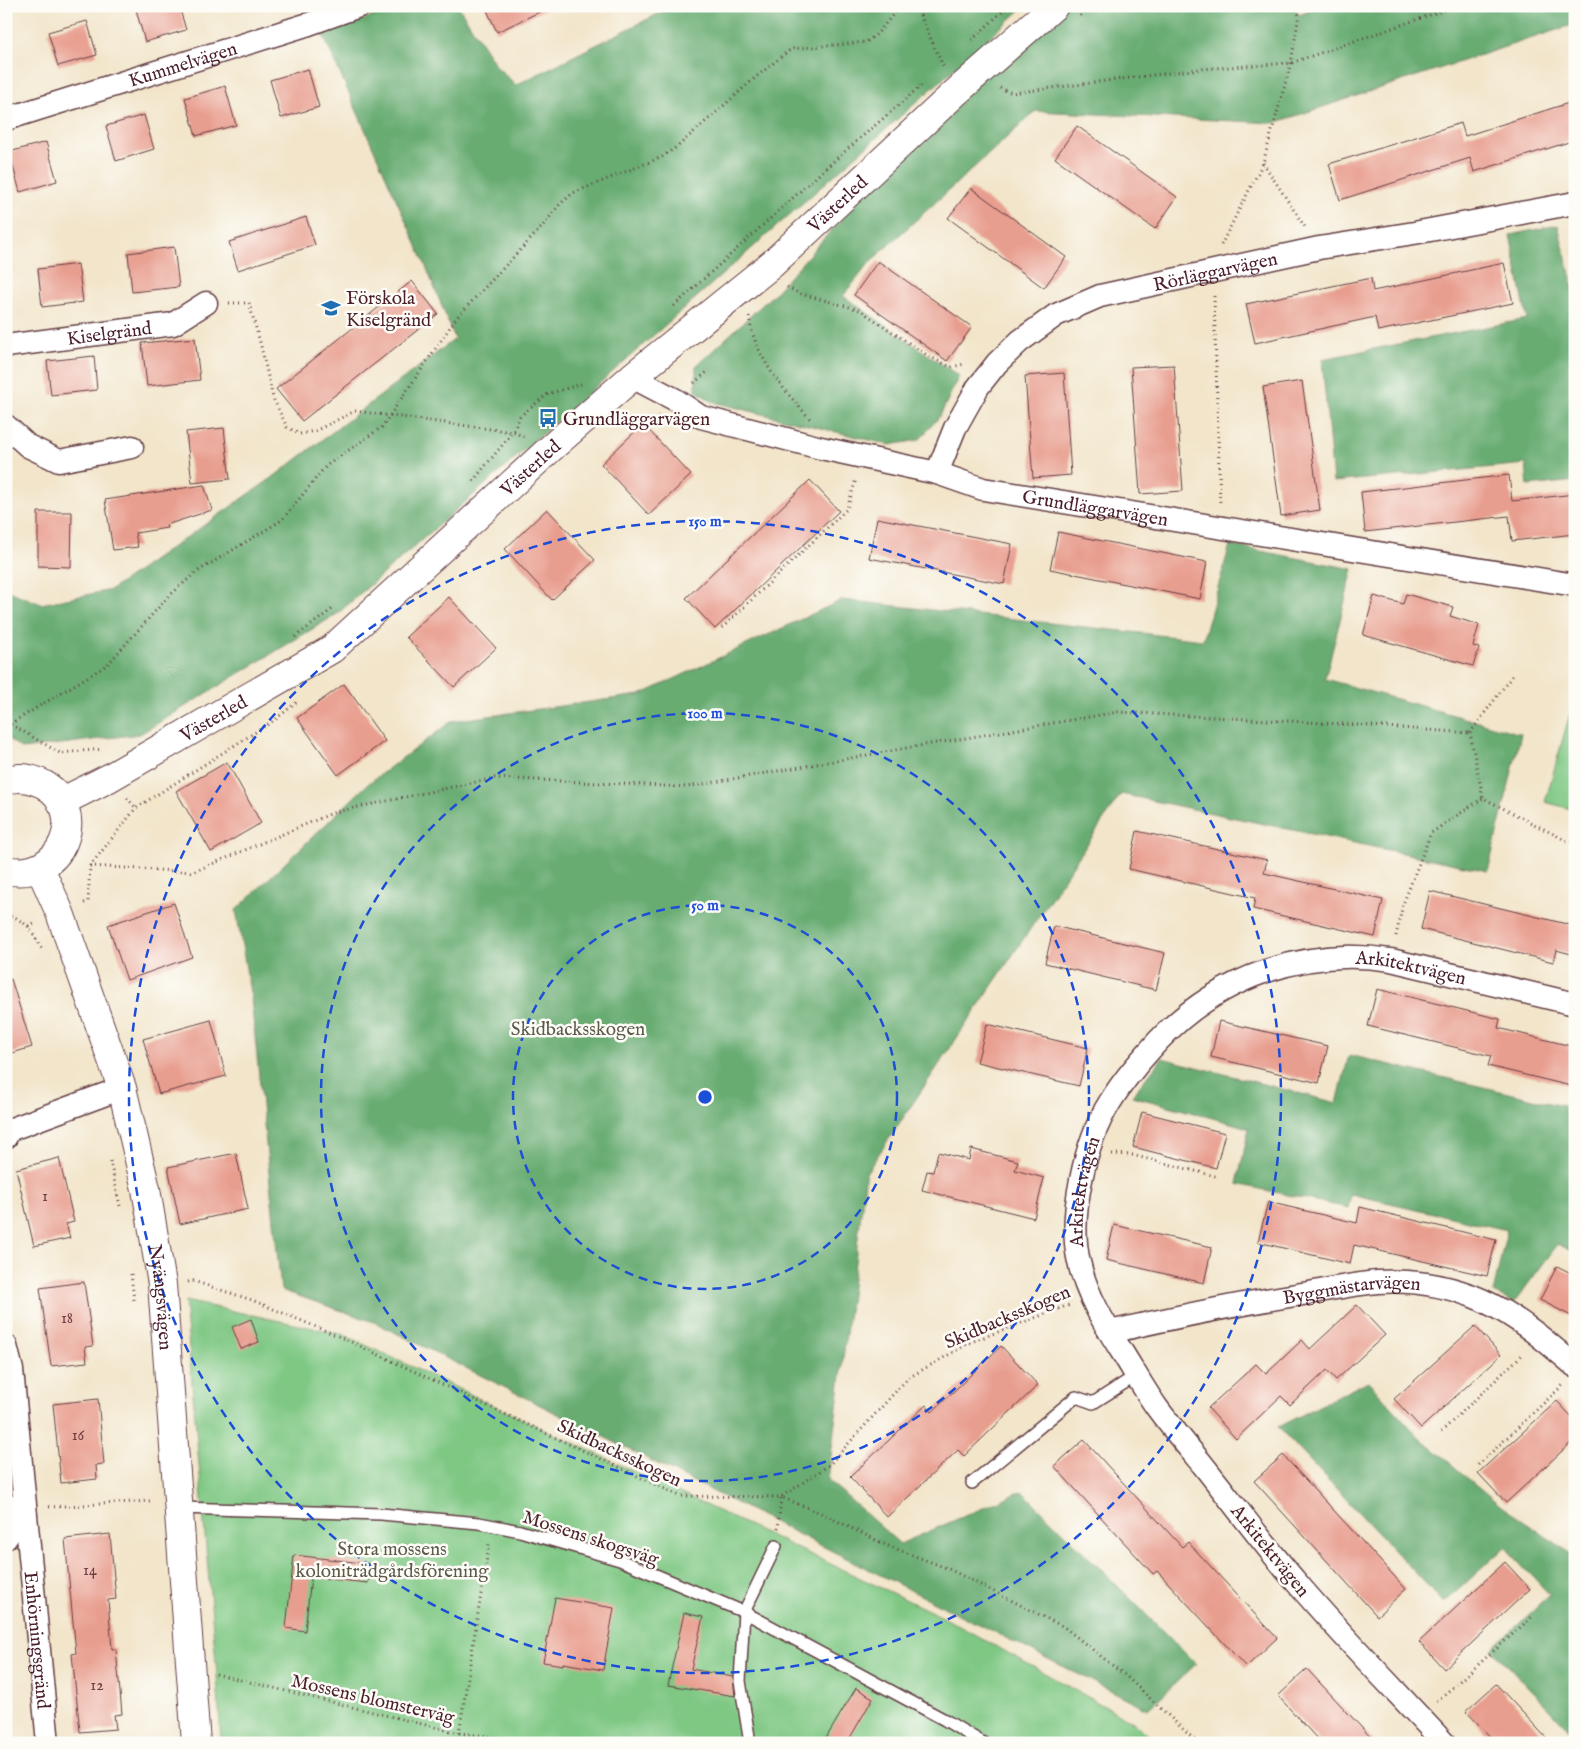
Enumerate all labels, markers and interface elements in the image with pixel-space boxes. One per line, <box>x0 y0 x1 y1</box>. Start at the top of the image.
street label: Kummelvägen <box>126 37 240 94</box>
street label: Västerled <box>802 170 874 239</box>
street label: Rörläggarvägen <box>1151 247 1280 298</box>
place label: Förskola Kiselgränd <box>346 287 432 333</box>
school or university icon: Förskola Kiselgränd <box>320 297 342 319</box>
street label: Kiselgränd <box>66 317 154 352</box>
bus stop icon: Grundläggarvägen <box>537 407 559 429</box>
place label: Grundläggarvägen <box>563 408 710 432</box>
street label: Västerled <box>495 434 567 503</box>
street label: Grundläggarvägen <box>1020 486 1170 533</box>
text: 150 m <box>688 512 722 531</box>
street label: Västerled <box>175 690 253 749</box>
text: 100 m <box>687 704 723 723</box>
text: 50 m <box>691 896 719 915</box>
street label: Arkitektvägen <box>1354 947 1468 992</box>
park label: Skidbacksskogen <box>511 1018 645 1042</box>
centre of rings <box>696 1088 714 1106</box>
street label: Arkitektvägen <box>1065 1133 1106 1249</box>
house number: 1 <box>42 1187 48 1207</box>
street label: Nyängsvägen <box>142 1243 177 1351</box>
street label: Byggmästarvägen <box>1281 1272 1422 1311</box>
street label: Skidbacksskogen <box>941 1281 1074 1355</box>
house number: 18 <box>61 1309 73 1329</box>
street label: Skidbacksskogen <box>553 1415 685 1493</box>
house number: 16 <box>72 1426 85 1446</box>
street label: Arkitektvägen <box>1224 1499 1314 1603</box>
street label: Mossens skogsväg <box>519 1506 662 1572</box>
park label: Stora mossens koloniträdgårdsförening <box>295 1538 489 1584</box>
house number: 14 <box>83 1561 97 1581</box>
street label: Enhörningsgränd <box>17 1570 55 1711</box>
street label: Mossens blomsterväg <box>289 1669 457 1731</box>
house number: 12 <box>90 1676 104 1696</box>

